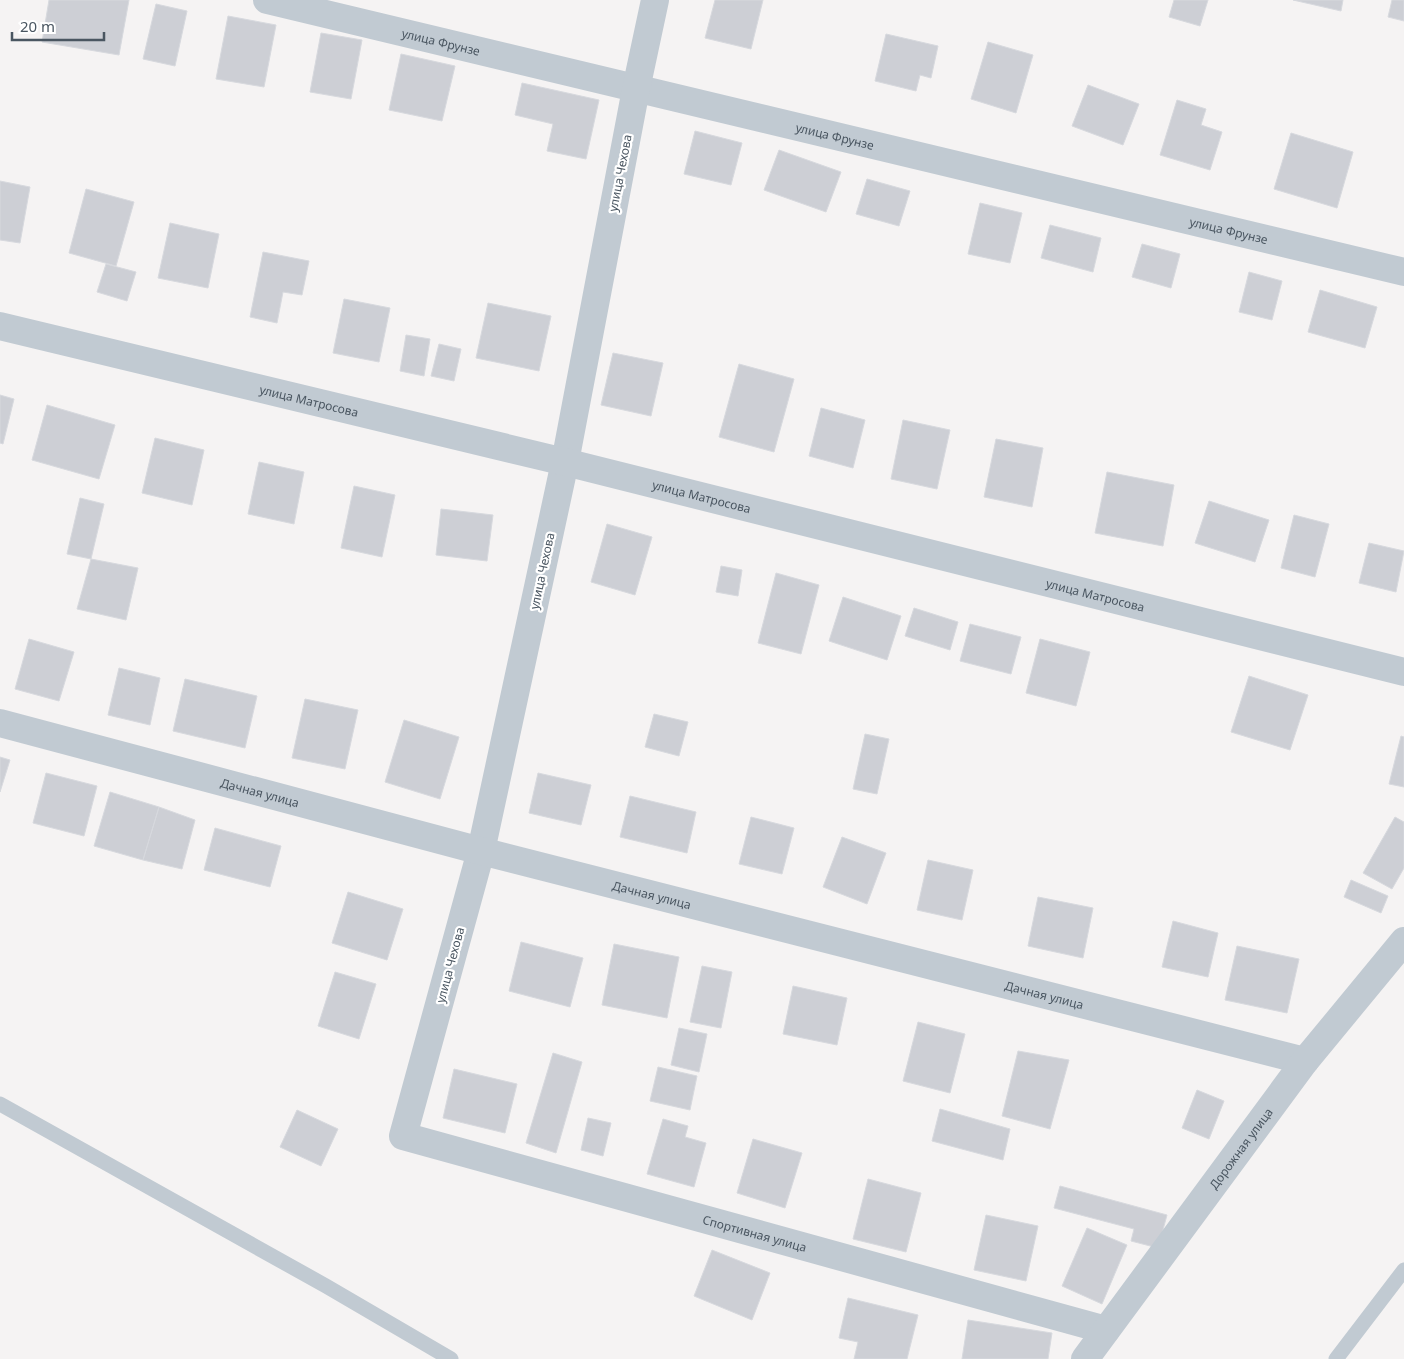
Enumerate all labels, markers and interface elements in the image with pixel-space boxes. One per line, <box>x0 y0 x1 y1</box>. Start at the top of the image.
scale bar <box>12 10 105 42</box>
text: 20 m <box>20 16 55 36</box>
street label: улица Фрунзе <box>400 24 482 59</box>
street label: улица Фрунзе <box>794 118 876 154</box>
street label: улица Чехова <box>604 133 636 213</box>
street label: улица Фрунзе <box>1188 213 1270 248</box>
street label: улица Матросова <box>258 380 360 421</box>
street label: улица Матросова <box>651 476 753 517</box>
street label: улица Чехова <box>526 531 558 611</box>
street label: улица Матросова <box>1044 574 1147 615</box>
street label: Дачная улица <box>219 774 301 811</box>
street label: Дачная улица <box>611 876 693 913</box>
street label: улица Чехова <box>432 925 468 1005</box>
street label: Дачная улица <box>1003 976 1085 1013</box>
street label: Дорожная улица <box>1205 1104 1276 1192</box>
street label: Спортивная улица <box>701 1211 809 1256</box>

